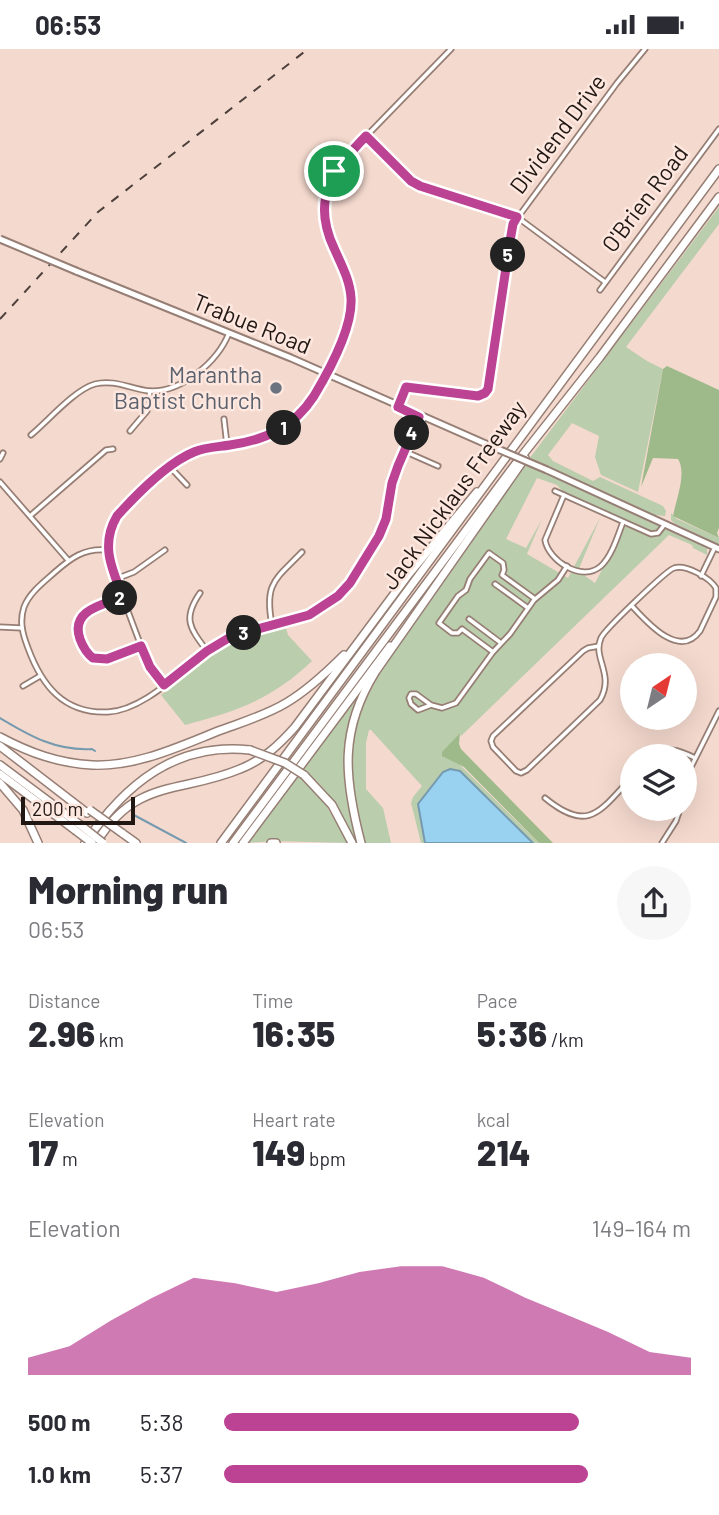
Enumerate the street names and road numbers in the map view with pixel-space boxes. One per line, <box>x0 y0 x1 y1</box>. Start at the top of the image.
street label: Dividend Drive <box>503 68 611 199</box>
street label: O'Brien Road <box>595 140 693 257</box>
street label: Trabue Road <box>189 287 315 359</box>
street label: Jack Nicklaus Freeway <box>375 394 531 594</box>

